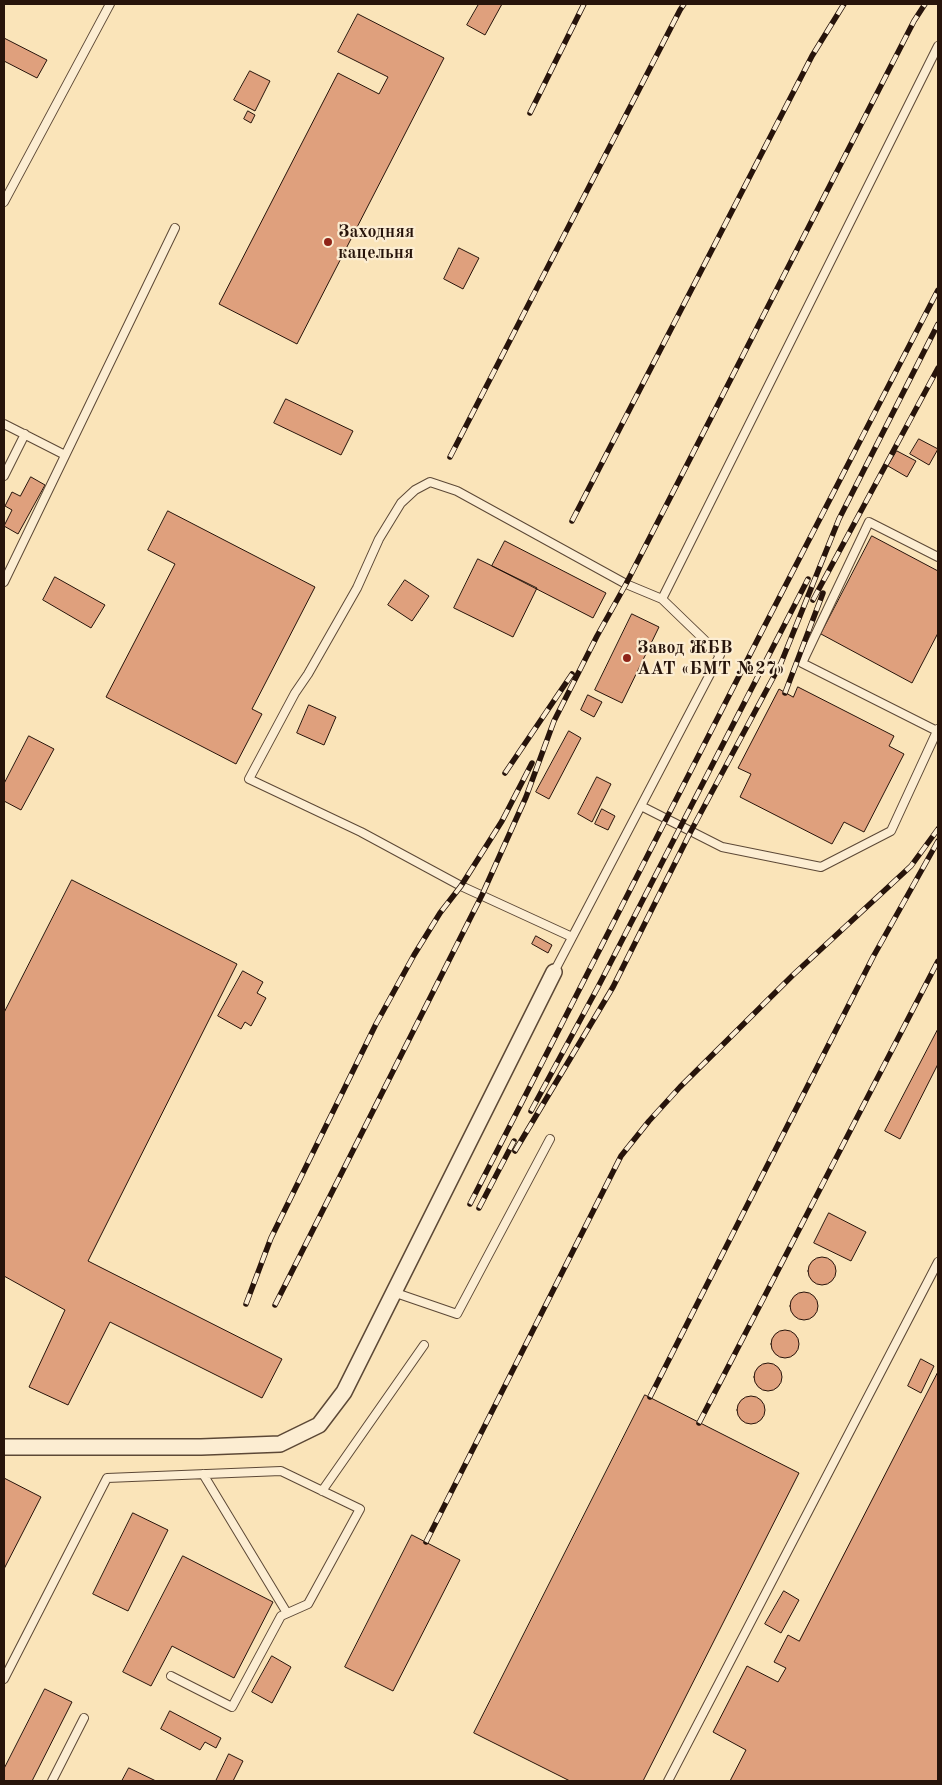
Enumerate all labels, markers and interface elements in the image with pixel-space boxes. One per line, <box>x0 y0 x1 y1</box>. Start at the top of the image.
place label: Заходняя кацельня <box>338 221 414 264</box>
marker: Заходняя кацельня <box>322 236 334 248</box>
place label: Завод ЖБВ ААТ «БМТ №27» <box>637 637 785 680</box>
marker: Завод ЖБВ ААТ «БМТ №27» <box>621 652 633 664</box>

